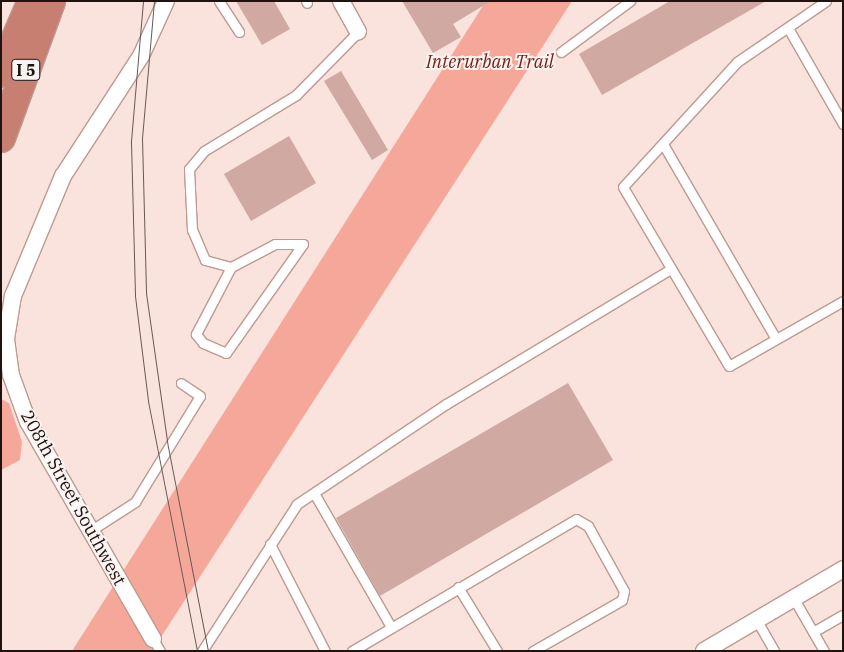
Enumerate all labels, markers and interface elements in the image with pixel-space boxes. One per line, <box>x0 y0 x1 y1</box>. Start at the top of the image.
park label: Interurban Trail <box>426 51 554 73</box>
road number: I 5 <box>11 56 41 84</box>
street label: 208th Street Southwest <box>16 407 130 589</box>

